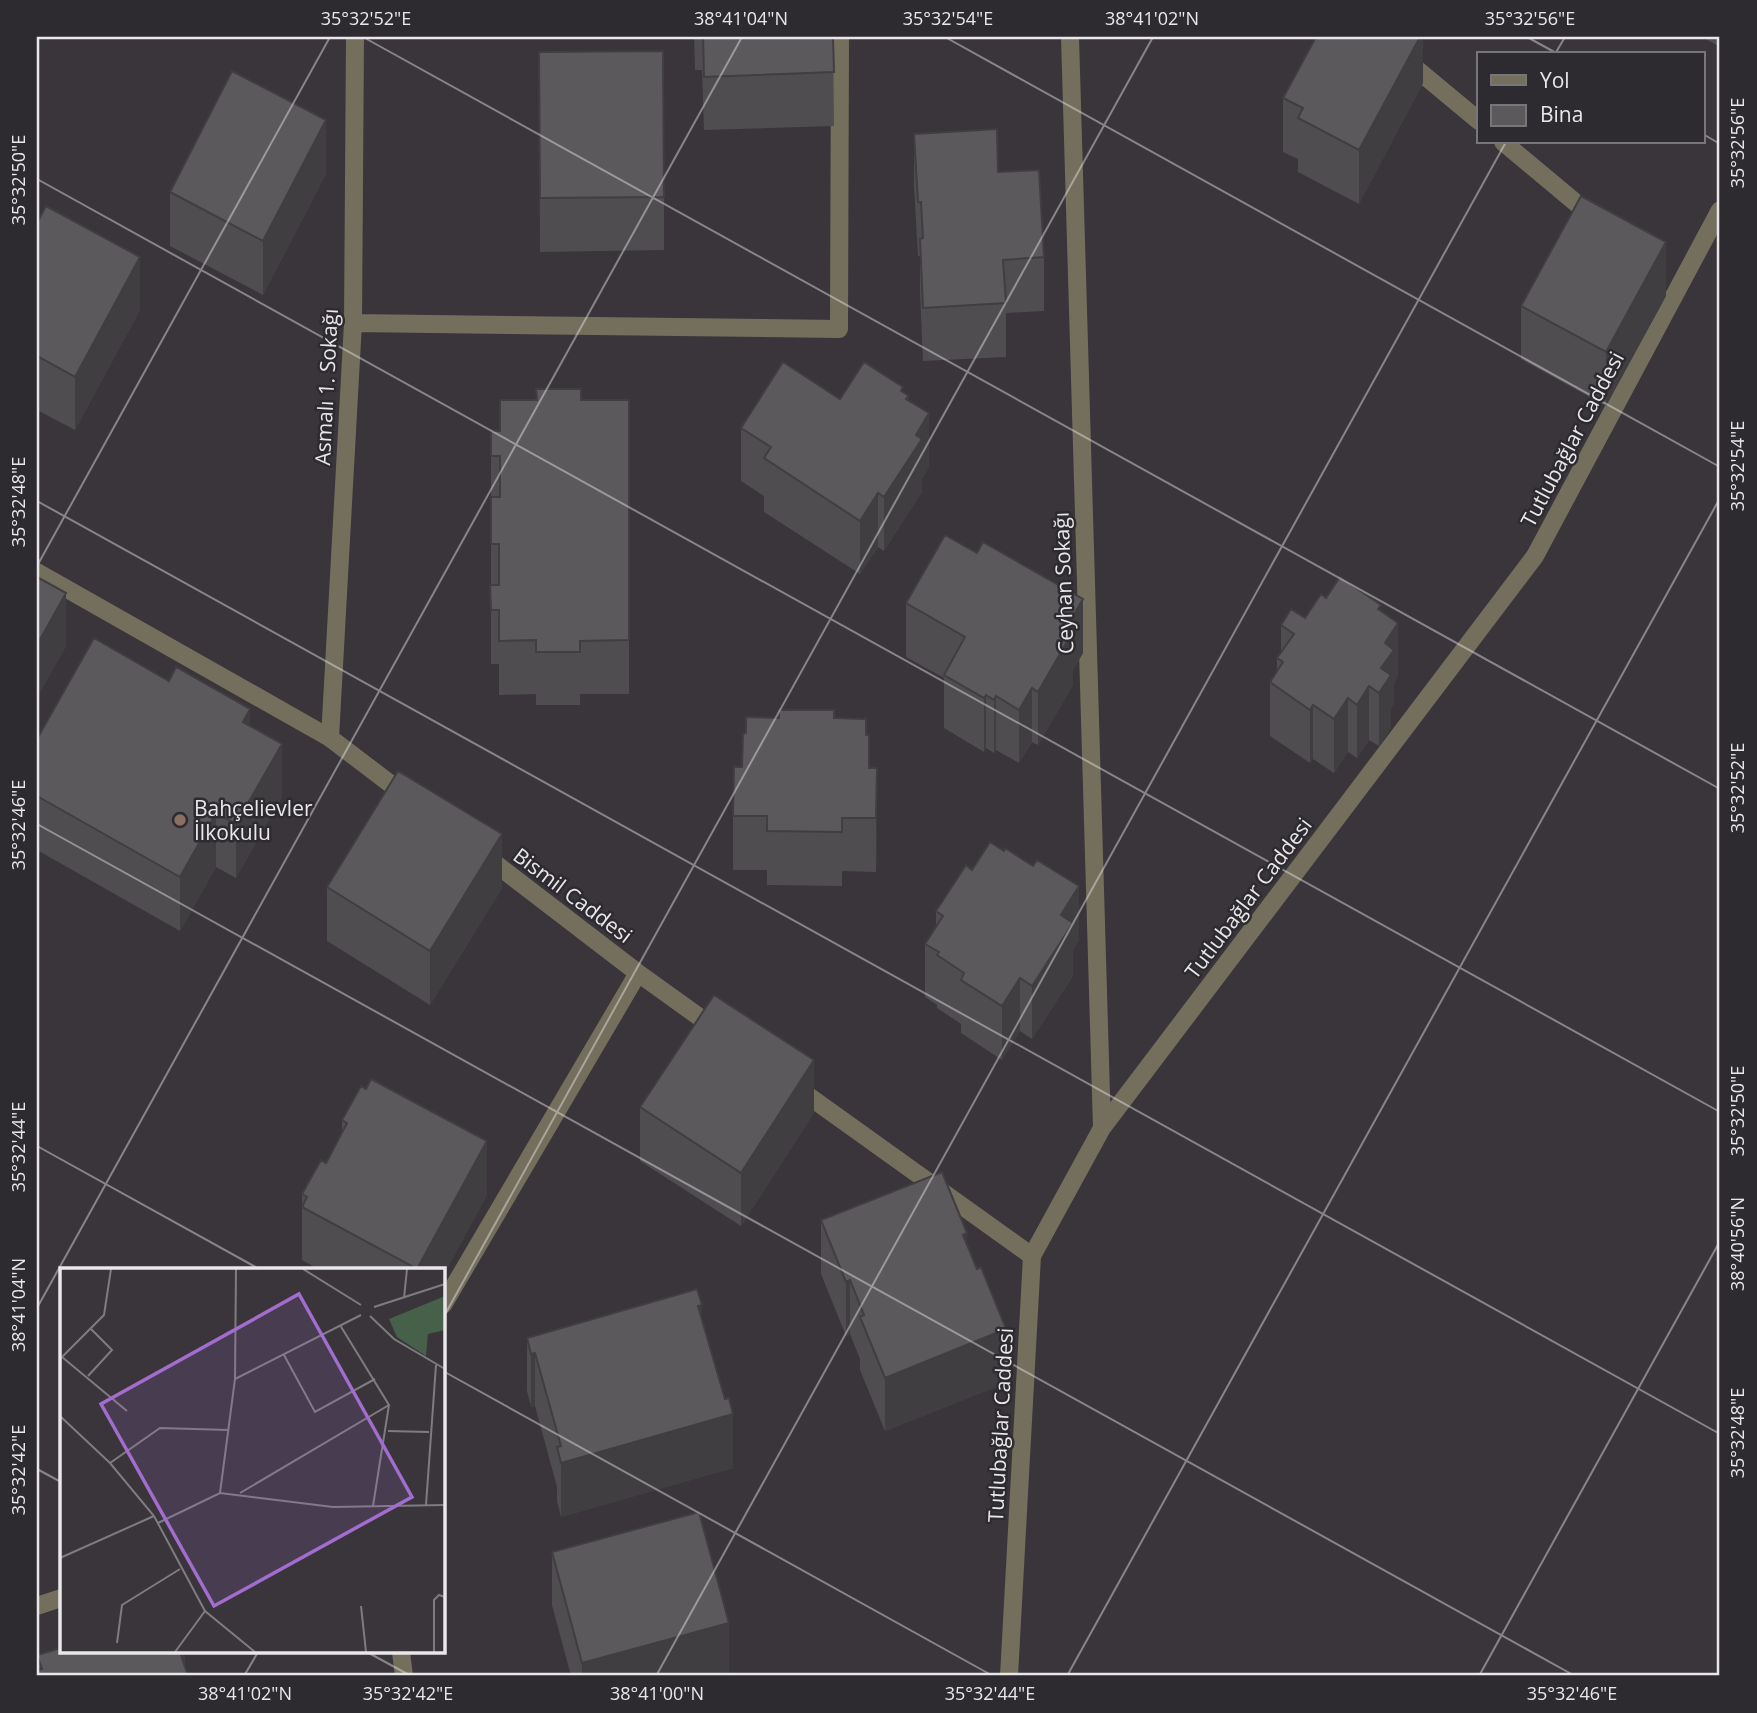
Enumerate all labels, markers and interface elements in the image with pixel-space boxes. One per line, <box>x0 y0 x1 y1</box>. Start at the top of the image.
text: 35°32'52"E <box>321 6 411 30</box>
text: 38°41'04"N <box>694 6 788 30</box>
text: 35°32'54"E <box>903 6 993 30</box>
text: 38°41'02"N <box>1105 6 1199 30</box>
text: 35°32'56"E <box>1485 6 1575 30</box>
legend <box>1477 52 1704 144</box>
text: Yol <box>1540 66 1570 94</box>
text: 35°32'56"E <box>1725 98 1749 188</box>
text: Bina <box>1540 100 1583 128</box>
text: 35°32'50"E <box>6 135 30 225</box>
street label: Asmalı 1. Sokağı <box>308 308 344 466</box>
street label: Tutlubağlar Caddesi <box>1514 346 1630 532</box>
text: 35°32'54"E <box>1725 421 1749 511</box>
text: 35°32'48"E <box>6 457 30 547</box>
street label: Ceyhan Sokağı <box>1047 512 1079 654</box>
text: 35°32'52"E <box>1725 743 1749 833</box>
text: 35°32'46"E <box>6 780 30 870</box>
place label: Bahçelievler İlkokulu <box>194 794 313 846</box>
marker: Bahçelievler İlkokulu <box>172 812 188 828</box>
street label: Tutlubağlar Caddesi <box>1178 812 1318 984</box>
street label: Bismil Caddesi <box>508 841 638 949</box>
text: 35°32'50"E <box>1725 1066 1749 1156</box>
text: 35°32'44"E <box>6 1102 30 1192</box>
text: 38°40'56"N <box>1725 1197 1749 1291</box>
text: 38°41'04"N <box>6 1258 30 1352</box>
inset map <box>60 1268 444 1654</box>
street label: Tutlubağlar Caddesi <box>981 1327 1019 1523</box>
text: 35°32'48"E <box>1725 1388 1749 1478</box>
text: 35°32'42"E <box>6 1425 30 1515</box>
text: 38°41'02"N <box>198 1681 292 1705</box>
text: 35°32'42"E <box>363 1681 453 1705</box>
text: 38°41'00"N <box>610 1681 704 1705</box>
text: 35°32'44"E <box>945 1681 1035 1705</box>
text: 35°32'46"E <box>1527 1681 1617 1705</box>

